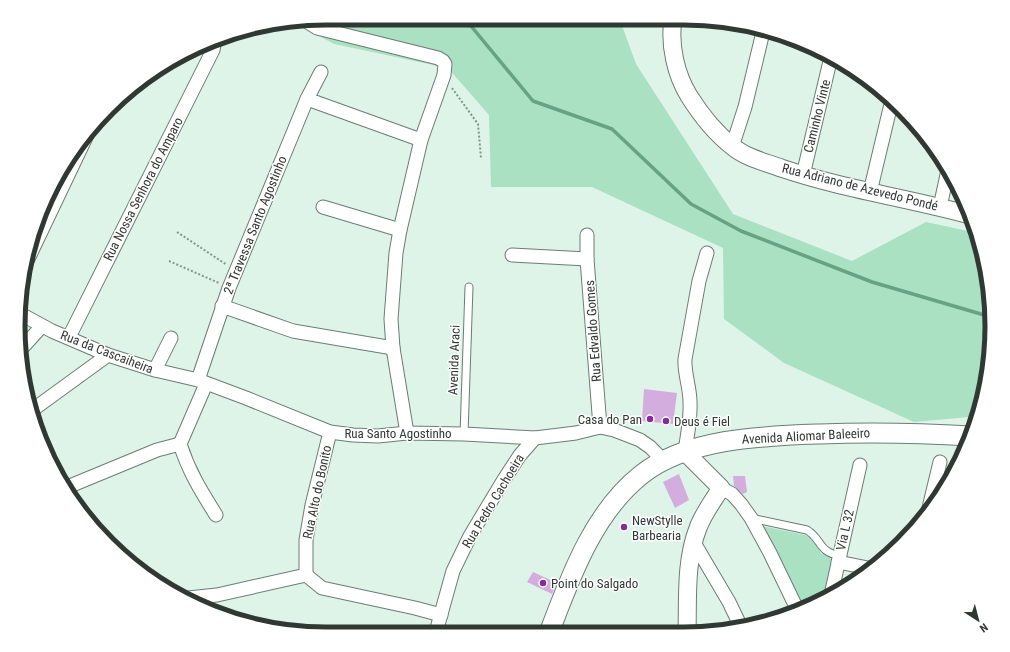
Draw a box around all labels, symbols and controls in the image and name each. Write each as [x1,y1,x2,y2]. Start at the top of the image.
street label: Caminho Vinte [801,78,833,154]
street label: Rua Nossa Senhora do Amparo [100,115,186,263]
street label: 2ª Travessa Santo Agostinho [220,154,290,296]
street label: Rua Adriano de Azevedo Pondé [781,160,939,214]
street label: Rua Edvaldo Gomes [582,280,604,382]
street label: Avenida Araci [445,325,463,395]
street label: Rua da Cascaiheira [59,327,155,377]
place label: Casa do Pan [578,412,642,427]
marker: Casa do Pan [645,414,655,424]
place label: Deus é Fiel [674,414,730,429]
marker: Deus é Fiel [661,416,671,426]
street label: Avenida Aliomar Baleeiro [741,425,871,447]
street label: Rua Santo Agostinho [344,426,452,441]
street label: Rua Alto do Bonito [300,444,334,540]
street label: Rua Pedro Cachoeira [459,451,527,551]
street label: Via L 32 [833,508,857,552]
place label: NewStylle Barbearia [632,513,683,543]
marker: NewStylle Barbearia [619,522,629,532]
place label: Point do Salgado [551,576,638,591]
marker: Point do Salgado [538,578,548,588]
north arrow [958,600,998,640]
text: N [977,620,990,635]

